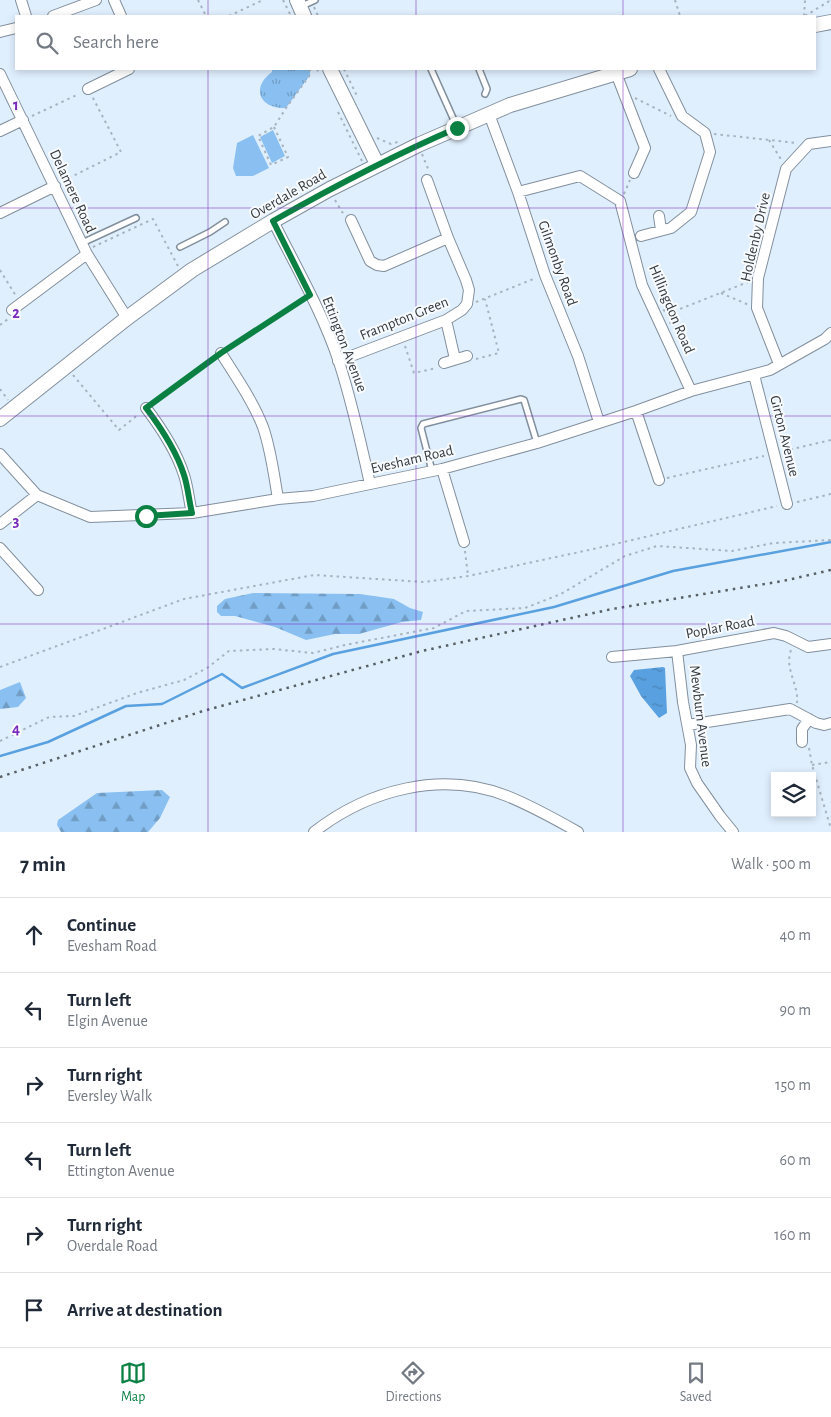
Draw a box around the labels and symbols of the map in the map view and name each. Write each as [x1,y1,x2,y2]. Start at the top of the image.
text: 1 [13,97,19,113]
route end [446,117,469,140]
street label: Delamere Road [47,147,98,235]
street label: Overdale Road [248,167,329,222]
street label: Holdenby Drive [738,191,773,283]
street label: Gilmonby Road [535,219,580,308]
street label: Hillingdon Road [646,263,697,356]
street label: Ettington Avenue [319,294,370,394]
street label: Frampton Green [358,294,451,343]
text: 2 [12,305,20,321]
street label: Girton Avenue [767,394,802,478]
street label: Evesham Road [369,443,455,476]
route start [135,505,158,528]
text: 3 [13,513,20,529]
street label: Poplar Road [684,613,756,642]
street label: Mewburn Avenue [687,664,714,768]
text: 4 [12,721,20,737]

